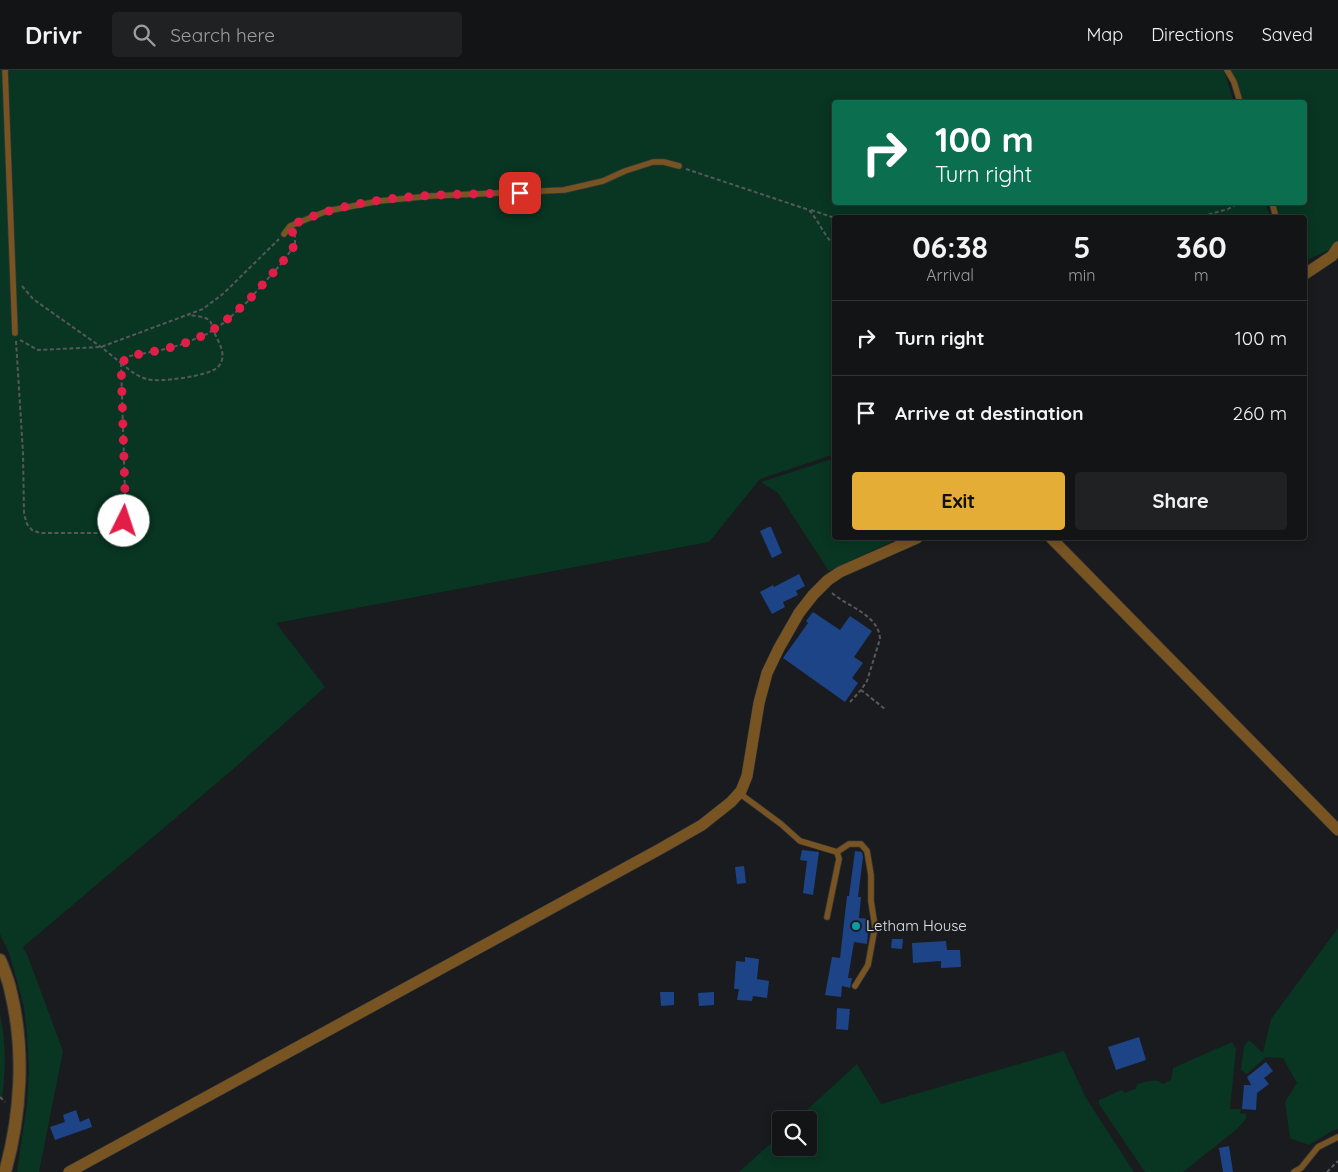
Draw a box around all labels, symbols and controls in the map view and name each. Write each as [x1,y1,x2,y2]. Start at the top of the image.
search box [112,12,462,57]
text: Drivr [25,20,82,50]
icon: search [130,21,158,49]
text: Search here [170,23,275,47]
text: Map [1086,23,1123,46]
text: Directions [1151,23,1234,46]
text: Saved [1262,23,1313,46]
text: 100 m [935,117,1034,161]
icon: right [852,120,917,185]
text: Turn right [935,160,1032,188]
pin [499,172,541,214]
icon: arrive [506,179,534,207]
text: 06:38 [912,228,988,266]
text: 5 [1073,228,1090,266]
text: 360 [1176,228,1227,266]
text: Arrival [926,265,974,285]
text: min [1068,265,1095,285]
text: m [1194,265,1208,285]
icon: right [852,324,880,352]
text: Turn right [895,326,984,350]
text: 100 m [1235,326,1287,350]
icon: arrive [852,399,880,427]
text: Arrive at destination [895,401,1084,425]
text: 260 m [1232,401,1287,425]
button: Exit [852,472,1065,530]
button: Share [1075,472,1287,530]
position arrow [97,494,149,546]
place label: Letham House [866,916,967,935]
marker: Letham House [850,920,862,932]
map controls [772,1111,817,1156]
button: search [772,1111,817,1156]

